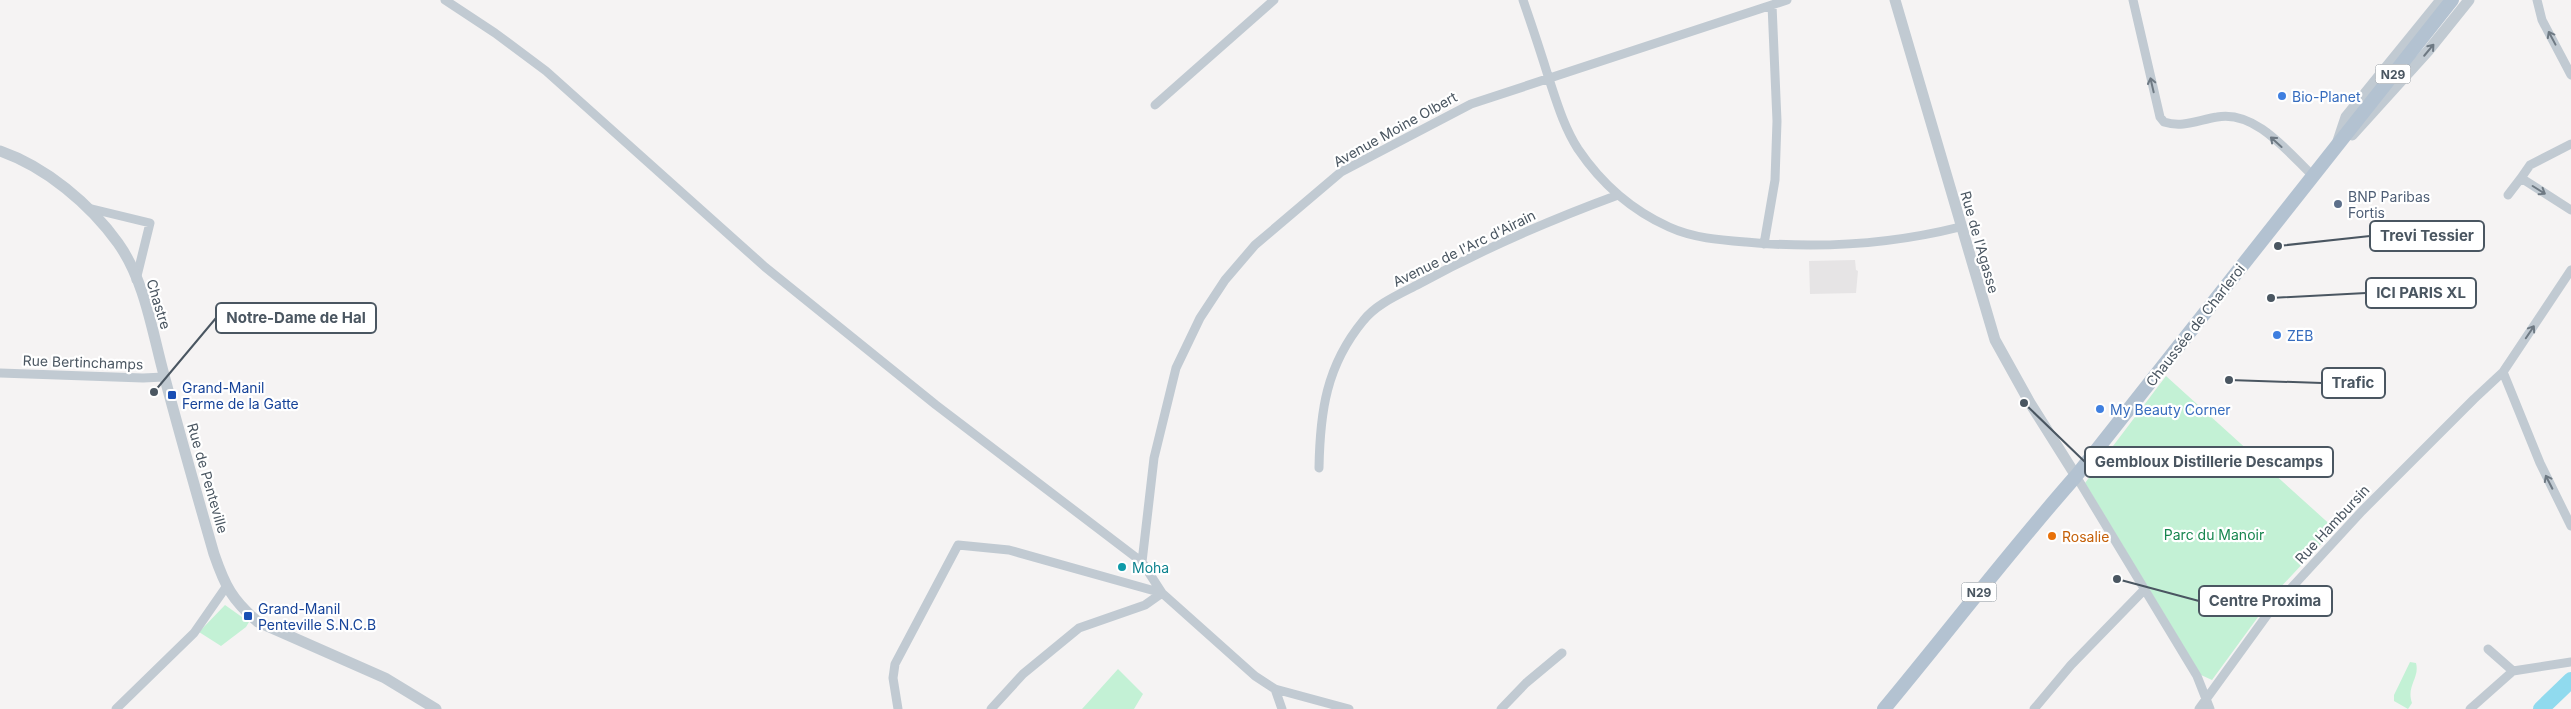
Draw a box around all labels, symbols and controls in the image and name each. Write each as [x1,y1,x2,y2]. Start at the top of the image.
one-way arrow [2547,31,2556,46]
one-way arrow [2423,44,2434,57]
road number: N29 [2376,64,2410,84]
one-way arrow [2147,77,2156,93]
street label: Avenue Moine Olbert [1330,88,1460,170]
place label: Bio-Planet [2292,88,2361,105]
marker: Bio-Planet [2276,90,2288,102]
one-way arrow [2270,136,2283,148]
one-way arrow [2532,185,2546,195]
place label: BNP Paribas Fortis [2348,188,2430,221]
street label: Rue de l'Agasse [1957,189,2003,295]
marker: BNP Paribas Fortis [2332,198,2344,210]
street label: Avenue de l'Arc d'Airain [1390,206,1538,290]
callout: Trevi Tessier [2370,221,2484,251]
text: Trevi Tessier [2380,226,2474,245]
street label: Chaussée de Charleroi [2142,260,2248,390]
street label: Chastre [143,277,175,331]
callout: ICI PARIS XL [2366,278,2476,308]
text: ICI PARIS XL [2376,283,2466,302]
callout: Notre-Dame de Hal [216,303,376,333]
text: Notre-Dame de Hal [226,308,366,327]
one-way arrow [2525,325,2535,339]
place label: ZEB [2287,327,2313,344]
marker: ZEB [2271,329,2283,341]
street label: Rue Bertinchamps [22,351,144,373]
callout: Trafic [2322,368,2385,398]
text: Trafic [2332,373,2375,392]
place label: Grand-Manil Ferme de la Gatte [182,379,299,412]
marker: Grand-Manil Ferme de la Gatte [166,389,178,401]
place label: My Beauty Corner [2110,401,2231,418]
marker: My Beauty Corner [2094,403,2106,415]
street label: Rue de Penteville [184,421,232,535]
callout: Gembloux Distillerie Descamps [2085,447,2333,477]
text: Gembloux Distillerie Descamps [2095,452,2323,471]
one-way arrow [2544,475,2553,490]
street label: Rue Hambursin [2291,481,2373,567]
park label: Parc du Manoir [2164,526,2264,543]
place label: Rosalie [2062,528,2109,545]
marker: Rosalie [2046,530,2058,542]
place label: Moha [1132,559,1169,576]
marker: Moha [1116,561,1128,573]
road number: N29 [1962,582,1996,602]
callout: Centre Proxima [2199,586,2332,616]
text: Centre Proxima [2209,591,2321,610]
place label: Grand-Manil Penteville S.N.C.B [258,600,376,633]
marker: Grand-Manil Penteville S.N.C.B [242,610,254,622]

